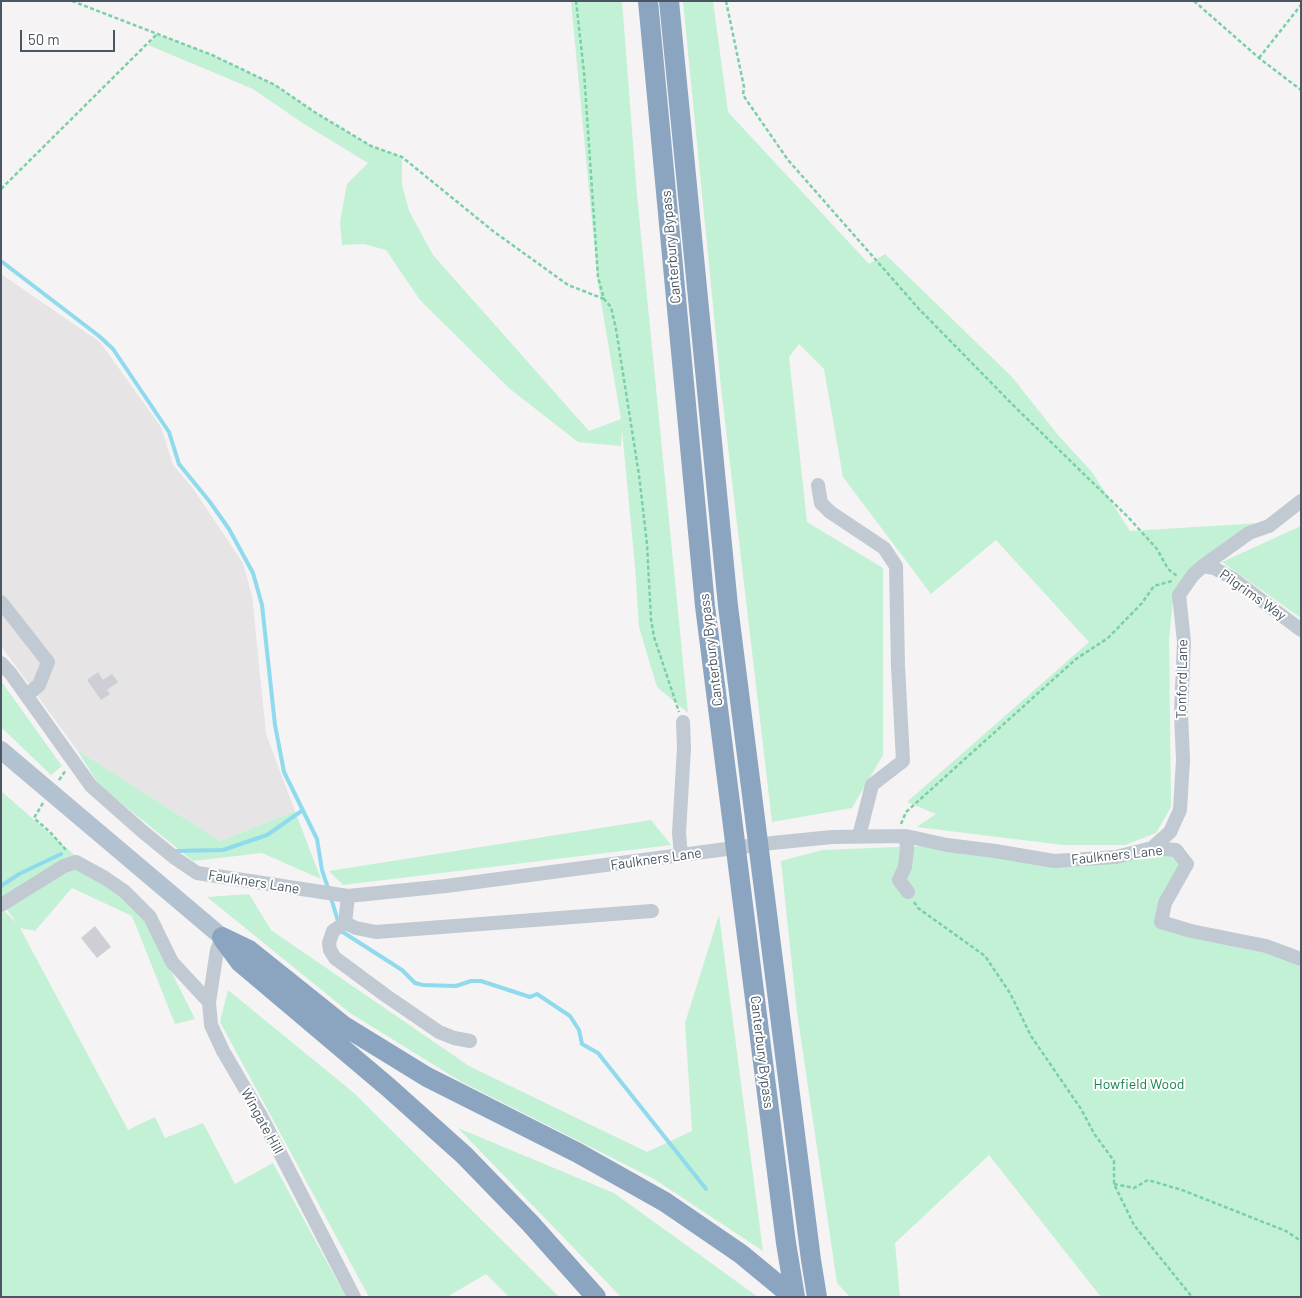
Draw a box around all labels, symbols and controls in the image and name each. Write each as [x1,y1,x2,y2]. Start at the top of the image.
scale bar [22,20,118,52]
text: 50 m [28,30,60,48]
street label: Canterbury Bypass [658,190,684,304]
street label: Pilgrims Way [1216,566,1290,624]
street label: Canterbury Bypass [696,593,726,707]
street label: Tonford Lane [1173,639,1191,719]
street label: Faulkners Lane [1070,842,1164,868]
street label: Faulkners Lane [609,844,703,874]
street label: Faulkners Lane [207,867,301,897]
street label: Canterbury Bypass [747,995,777,1109]
park label: Howfield Wood [1094,1076,1184,1092]
street label: Wingate Hill [237,1085,287,1157]

